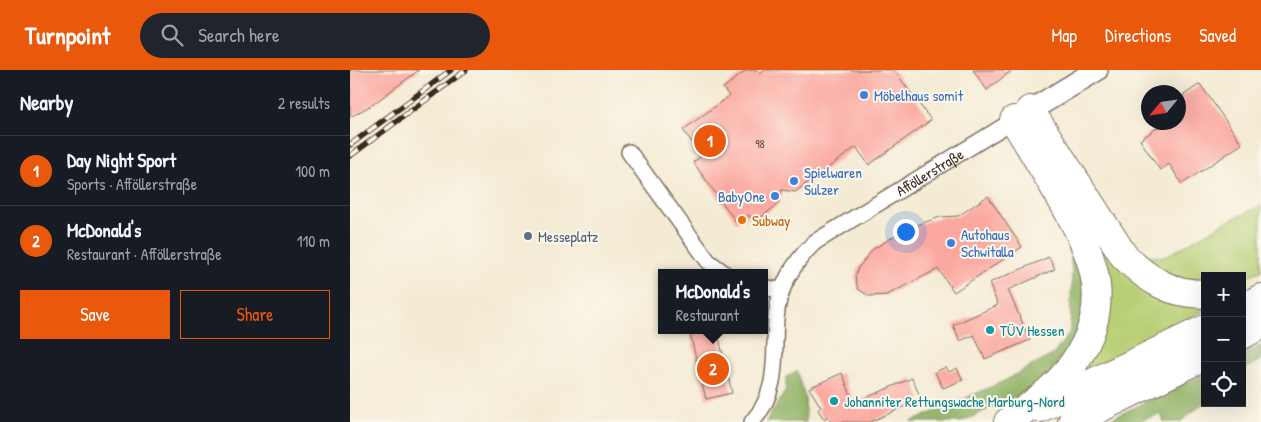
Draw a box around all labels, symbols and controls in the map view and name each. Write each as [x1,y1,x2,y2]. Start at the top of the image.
search box [140,13,490,58]
text: Turnpoint [25,19,110,51]
icon: search [158,21,186,49]
text: Search here [198,22,280,48]
text: Map [1052,23,1077,48]
text: Directions [1105,23,1171,48]
text: Saved [1199,23,1236,48]
place label: Möbelhaus somit [874,85,964,106]
north arrow [1141,85,1186,130]
text: Nearby [20,88,73,117]
marker: Möbelhaus somit [858,89,870,101]
text: 2 results [278,92,330,114]
pin: 1 [694,122,726,160]
house number: 98 [755,135,765,152]
street label: Afföllerstraße [892,143,967,201]
text: Day Night Sport [67,147,176,173]
text: 1 [33,160,39,182]
text: 100 m [295,160,330,182]
place label: Spielwaren Sulzer [804,162,862,200]
text: Sports · Afföllerstraße [67,173,197,195]
marker: Spielwaren Sulzer [788,175,800,187]
place label: BabyOne [718,186,765,207]
marker: BabyOne [769,190,781,202]
place label: Subway [752,210,790,231]
marker: Subway [736,214,748,226]
text: McDonald's [67,217,141,243]
your location [893,219,919,245]
place label: Autohaus Schwitalla [961,224,1014,262]
place label: Messeplatz [538,226,599,247]
text: 2 [32,230,40,252]
text: 110 m [297,230,330,252]
marker: Messeplatz [522,230,534,242]
marker: Autohaus Schwitalla [945,237,957,249]
text: Restaurant · Afföllerstraße [67,243,222,265]
popup [658,269,768,334]
map controls [1201,272,1246,407]
button: + [1201,272,1246,317]
text: McDonald's [676,278,750,304]
button: Save [20,290,170,339]
button: Share [180,290,330,339]
text: Restaurant [676,304,739,326]
button: − [1201,317,1246,362]
place label: TÜV Hessen [1000,320,1065,341]
marker: TÜV Hessen [984,324,996,336]
pin: 2 [697,350,729,388]
button: locate [1201,362,1246,407]
place label: Johanniter Rettungswache Marburg-Nord [844,391,1065,412]
marker: Johanniter Rettungswache Marburg-Nord [828,395,840,407]

